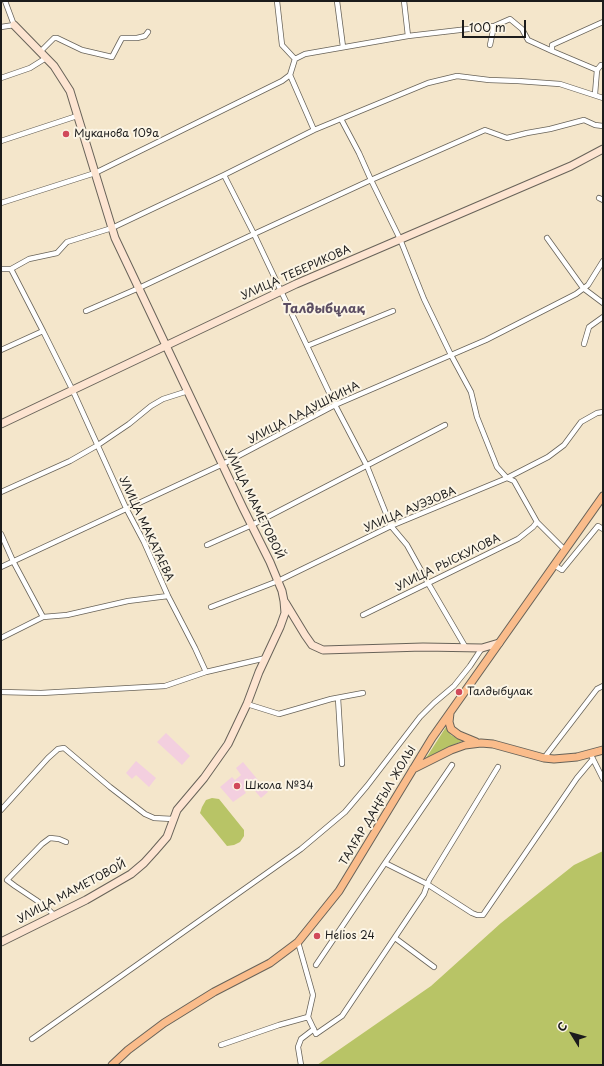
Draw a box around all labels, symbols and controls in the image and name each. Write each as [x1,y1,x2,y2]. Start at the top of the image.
scale bar [464,12,528,38]
text: 100 m [469,18,506,36]
place label: Муканова 109а [74,127,159,141]
marker: Муканова 109а [61,129,71,139]
street label: УЛИЦА ТЕБЕРИКОВА [239,243,353,303]
district label: Талдыбұлақ [283,301,365,317]
street label: УЛИЦА ЛАДУШКИНА [246,379,362,447]
street label: УЛИЦА МАМЕТОВОЙ [221,447,287,561]
street label: УЛИЦА МАКАТАЕВА [116,474,176,584]
street label: УЛИЦА АУЭЗОВА [362,485,458,535]
street label: УЛИЦА РЫСКУЛОВА [394,532,502,594]
place label: Талдыбулак [467,685,533,699]
marker: Талдыбулак [454,687,464,697]
street label: ТАЛҒАР ДАҢҒЫЛ ЖОЛЫ [337,744,419,868]
place label: Школа №34 [245,779,314,793]
marker: Школа №34 [232,781,242,791]
street label: УЛИЦА МАМЕТОВОЙ [15,858,129,926]
place label: Helios 24 [325,929,375,943]
marker: Helios 24 [312,931,322,941]
north arrow [552,1014,592,1054]
text: С [553,1018,571,1035]

